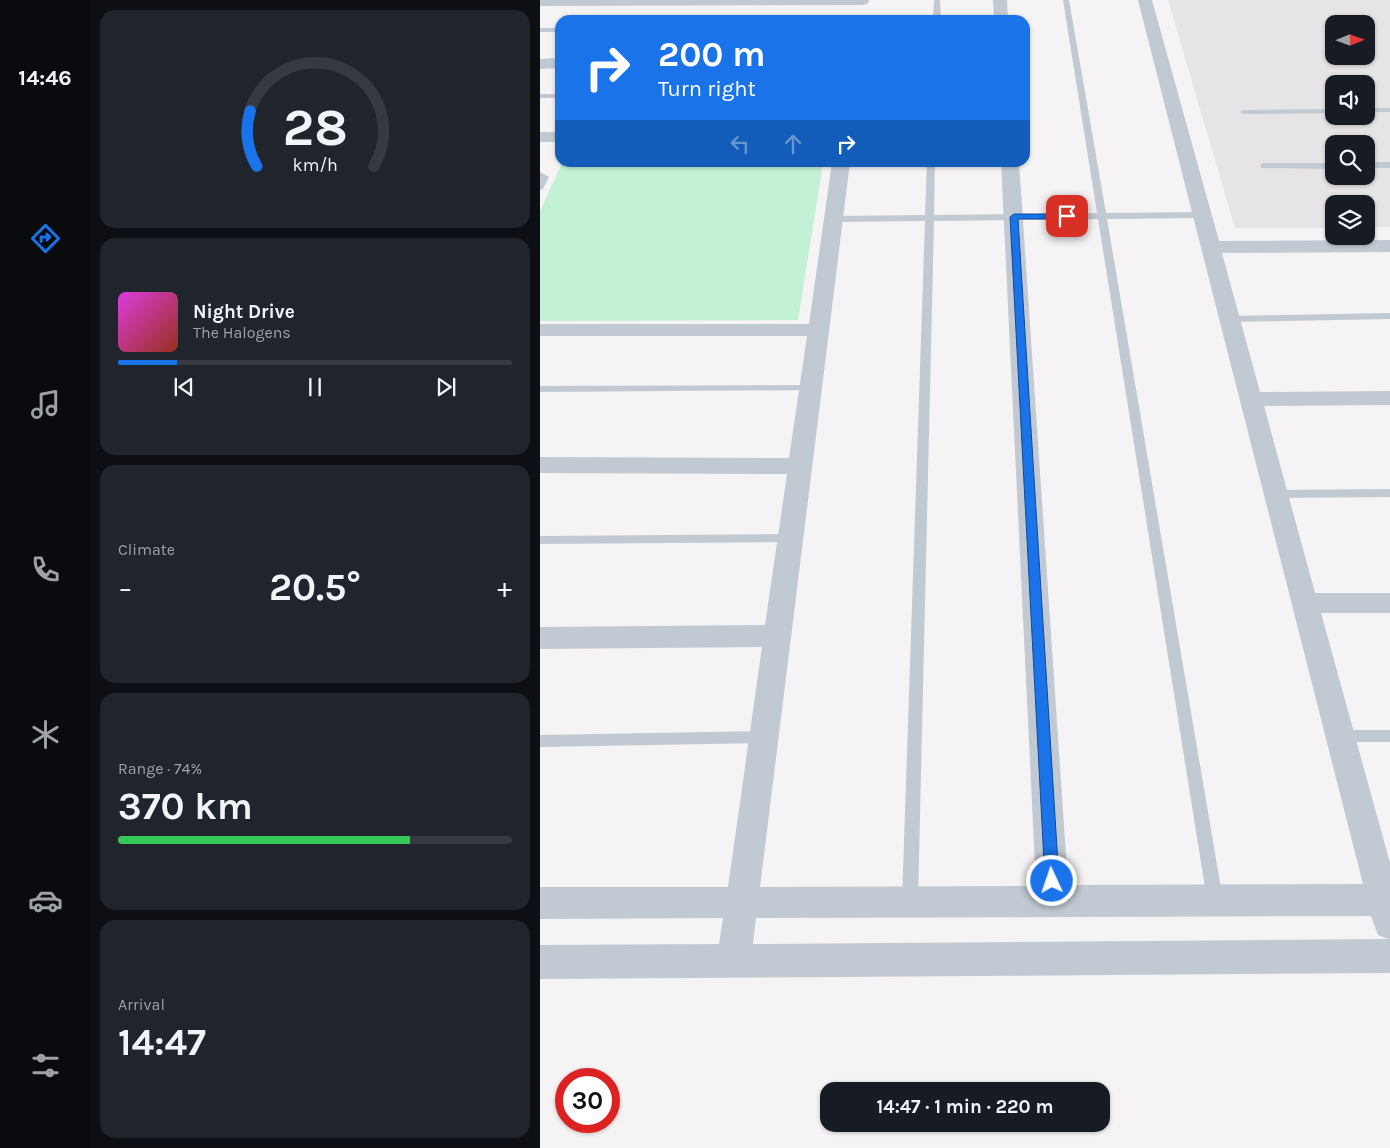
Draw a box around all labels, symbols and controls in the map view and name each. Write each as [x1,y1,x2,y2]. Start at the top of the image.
north arrow [1325,15,1375,65]
map controls [1325,15,1375,245]
text: 200 m [658,34,766,75]
icon: right [575,35,640,100]
text: 14:46 [18,65,72,91]
button: sound [1325,75,1375,125]
text: Turn right [658,76,756,102]
text: 28 [282,97,348,158]
icon: left [726,130,754,158]
icon: ahead [779,130,807,158]
icon: right [832,130,860,158]
button: search [1325,135,1375,185]
text: km/h [292,155,338,176]
pin [1046,195,1088,237]
button: layers [1325,195,1375,245]
icon: arrive [1053,202,1081,230]
icon: directions [28,221,63,256]
text: Night Drive [193,301,295,323]
text: The Halogens [193,323,291,342]
icon: previous [170,373,198,401]
icon: pause [301,373,329,401]
icon: next [432,373,460,401]
icon: music [28,387,63,422]
text: Climate [118,540,175,559]
icon: phone [28,552,63,587]
text: 20.5° [269,565,361,610]
text: − [118,571,133,604]
text: + [497,571,512,604]
icon: climate [28,717,63,752]
text: Range · 74% [118,759,202,778]
text: 370 km [118,784,253,829]
position arrow [1025,854,1077,906]
icon: car [28,883,63,918]
text: Arrival [118,995,165,1014]
text: 14:47 [118,1020,206,1065]
icon: filters [28,1048,63,1083]
speed limit sign: 30 [555,1068,620,1133]
text: 14:47 · 1 min · 220 m [877,1096,1053,1118]

